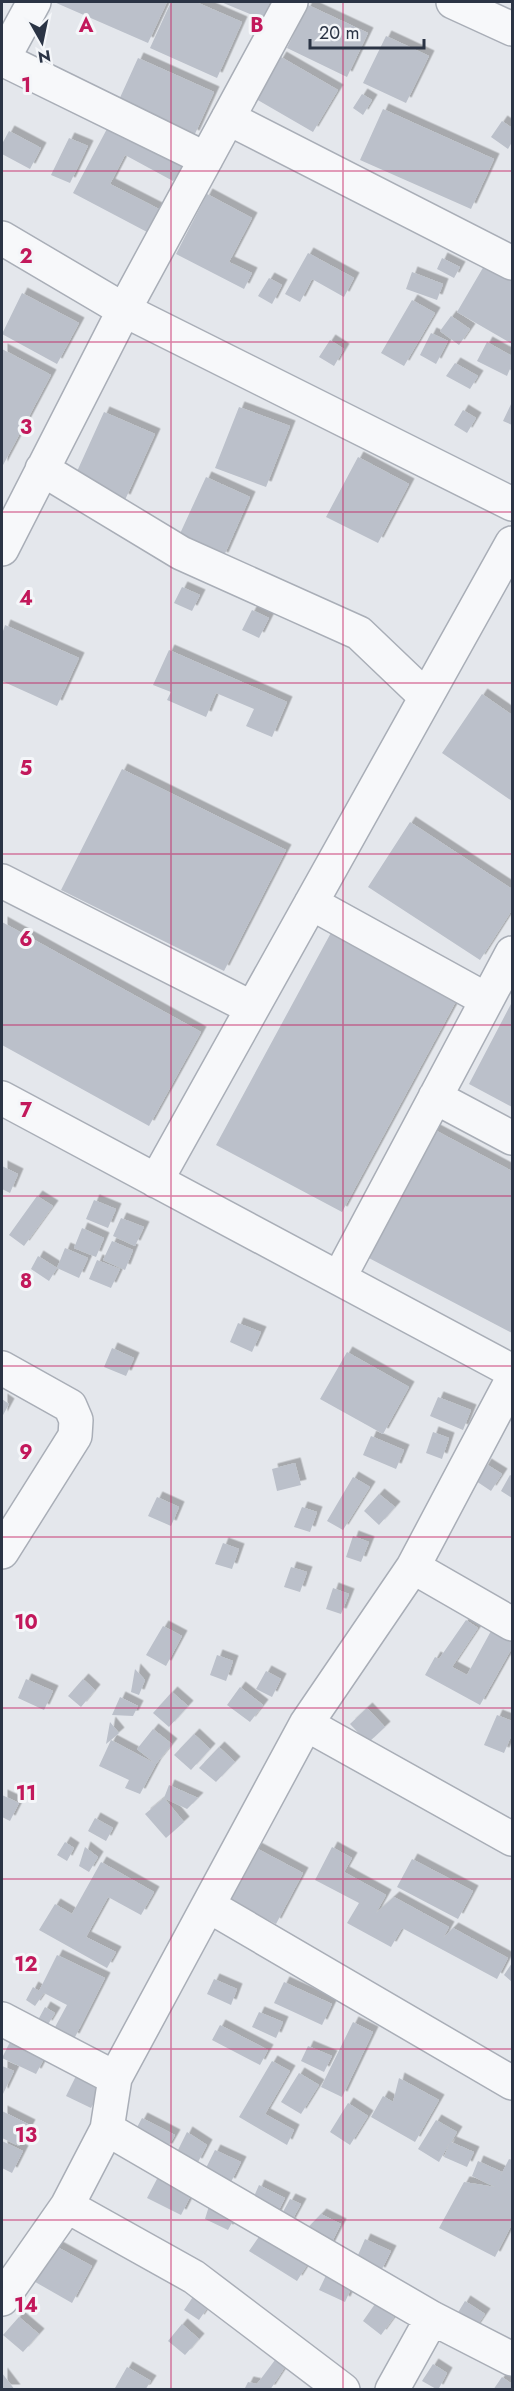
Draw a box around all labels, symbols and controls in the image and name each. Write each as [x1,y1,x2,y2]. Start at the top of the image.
text: A [78,11,94,40]
text: B [250,11,264,40]
north arrow [12,12,72,72]
scale bar [310,12,424,50]
text: 20 m [319,20,359,46]
text: N [36,44,52,69]
text: 1 [21,71,31,100]
text: 2 [19,242,33,271]
text: 3 [20,413,32,442]
text: 4 [19,584,33,613]
text: 5 [20,754,33,783]
text: 6 [19,925,33,954]
text: 7 [20,1096,33,1125]
text: 8 [20,1267,32,1296]
text: 9 [19,1438,33,1467]
text: 10 [14,1608,38,1637]
text: 11 [16,1779,36,1808]
text: 12 [14,1950,38,1979]
text: 13 [15,2121,37,2150]
text: 14 [14,2291,38,2320]

